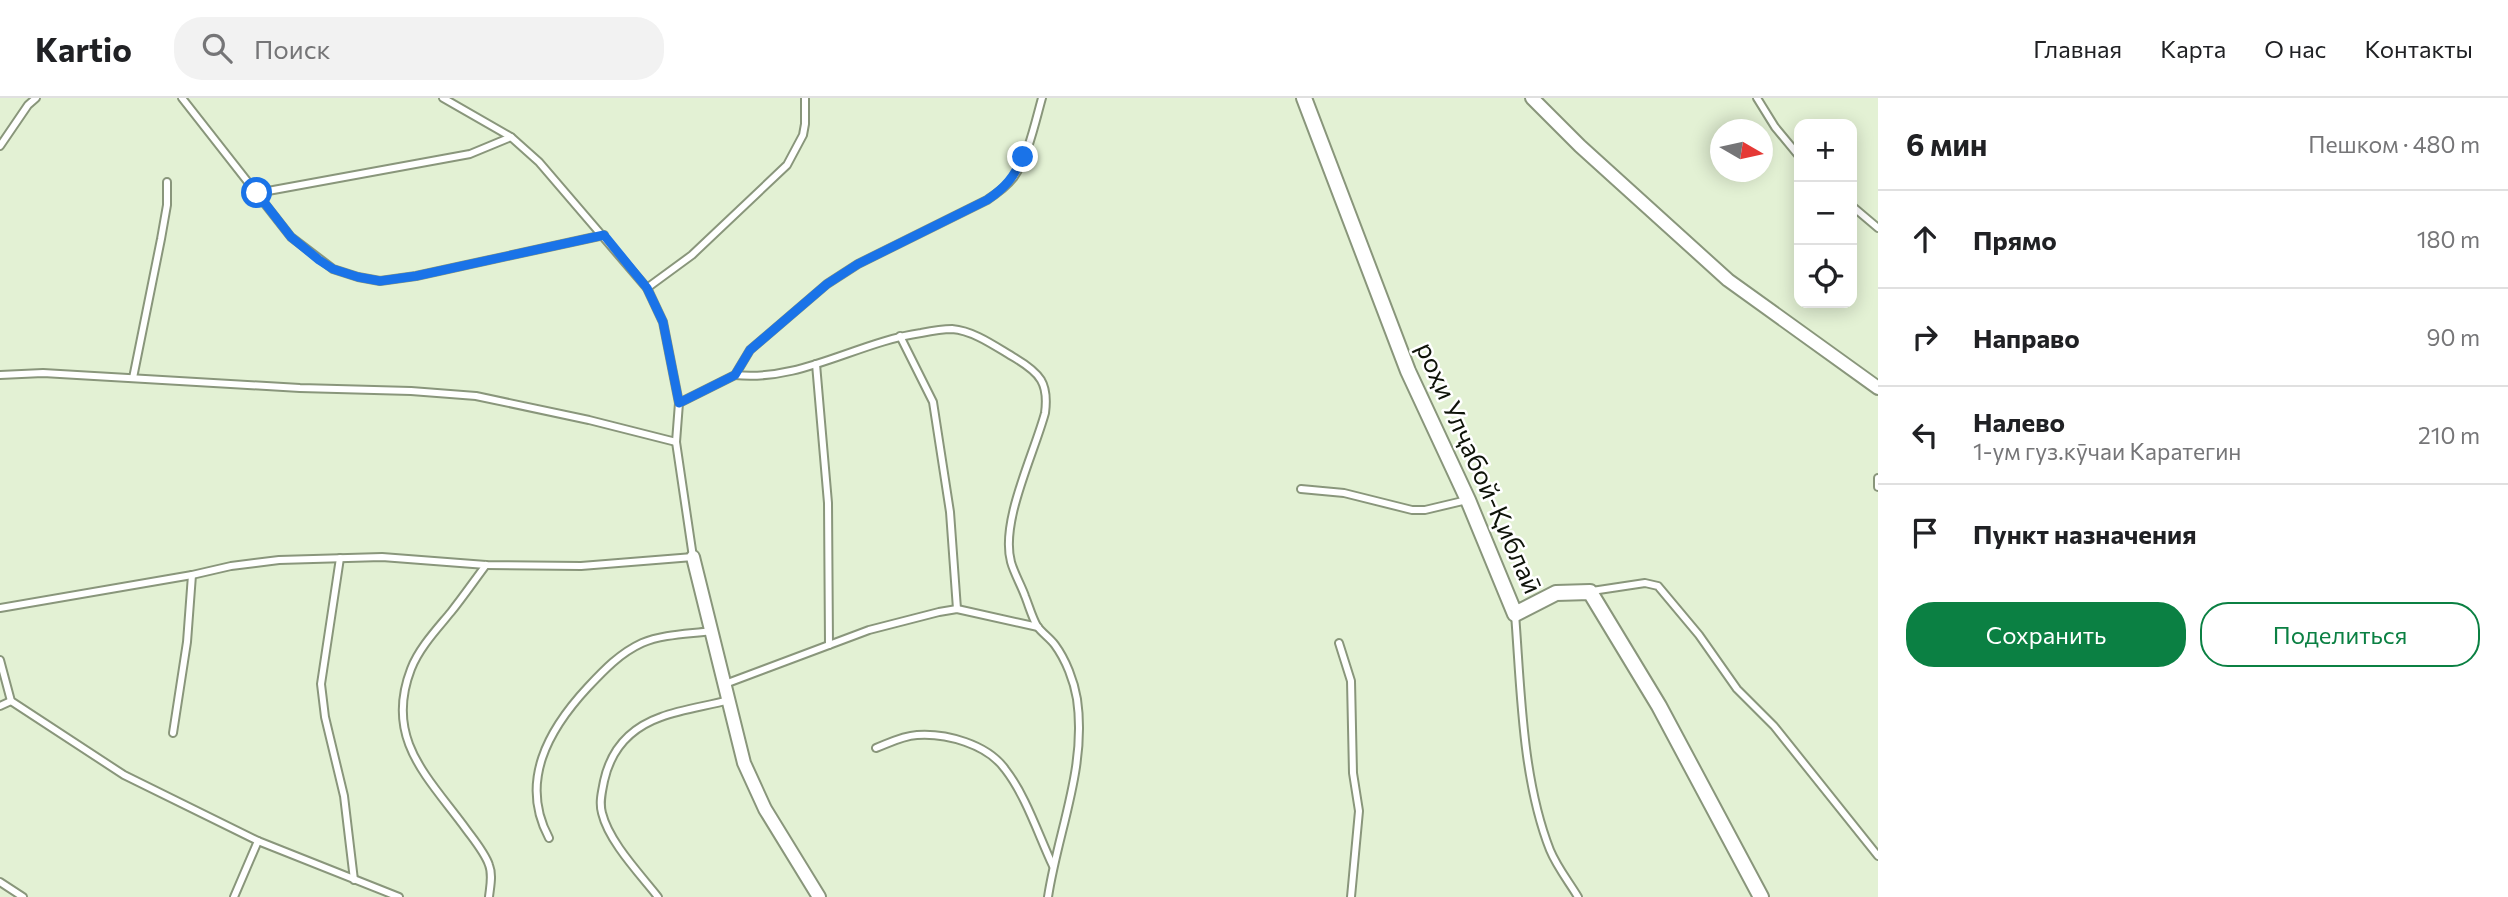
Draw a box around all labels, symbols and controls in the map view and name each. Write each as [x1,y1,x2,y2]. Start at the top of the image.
search box [174,17,664,80]
text: Kartio [35,28,132,69]
icon: search [198,29,236,67]
text: Поиск [254,33,331,64]
text: Главная [2033,34,2122,63]
text: Карта [2160,34,2226,63]
text: О нас [2264,34,2326,63]
text: Контакты [2364,34,2473,63]
north arrow [1710,119,1773,182]
map controls [1794,119,1857,308]
button: + [1794,119,1857,182]
text: 6 мин [1906,125,1987,162]
text: Пешком · 480 m [2308,130,2480,158]
route end [1007,141,1038,172]
route start [241,177,272,208]
button: − [1794,182,1857,245]
icon: ahead [1906,220,1944,258]
text: Прямо [1973,224,2057,255]
text: 180 m [2417,225,2480,253]
button: locate [1794,245,1857,308]
icon: right [1906,318,1944,356]
text: Направо [1973,322,2080,353]
text: 90 m [2427,323,2480,351]
street label: роҳи Улҷабой-Қиблаӣ [1411,337,1550,598]
text: Налево [1973,406,2065,437]
icon: left [1906,416,1944,454]
text: 210 m [2418,421,2480,449]
text: 1-ум гуз.кӯчаи Каратегин [1973,437,2241,465]
icon: arrive [1906,514,1944,552]
text: Пункт назначения [1973,518,2197,549]
button: Сохранить [1906,602,2186,667]
button: Поделиться [2200,602,2480,667]

